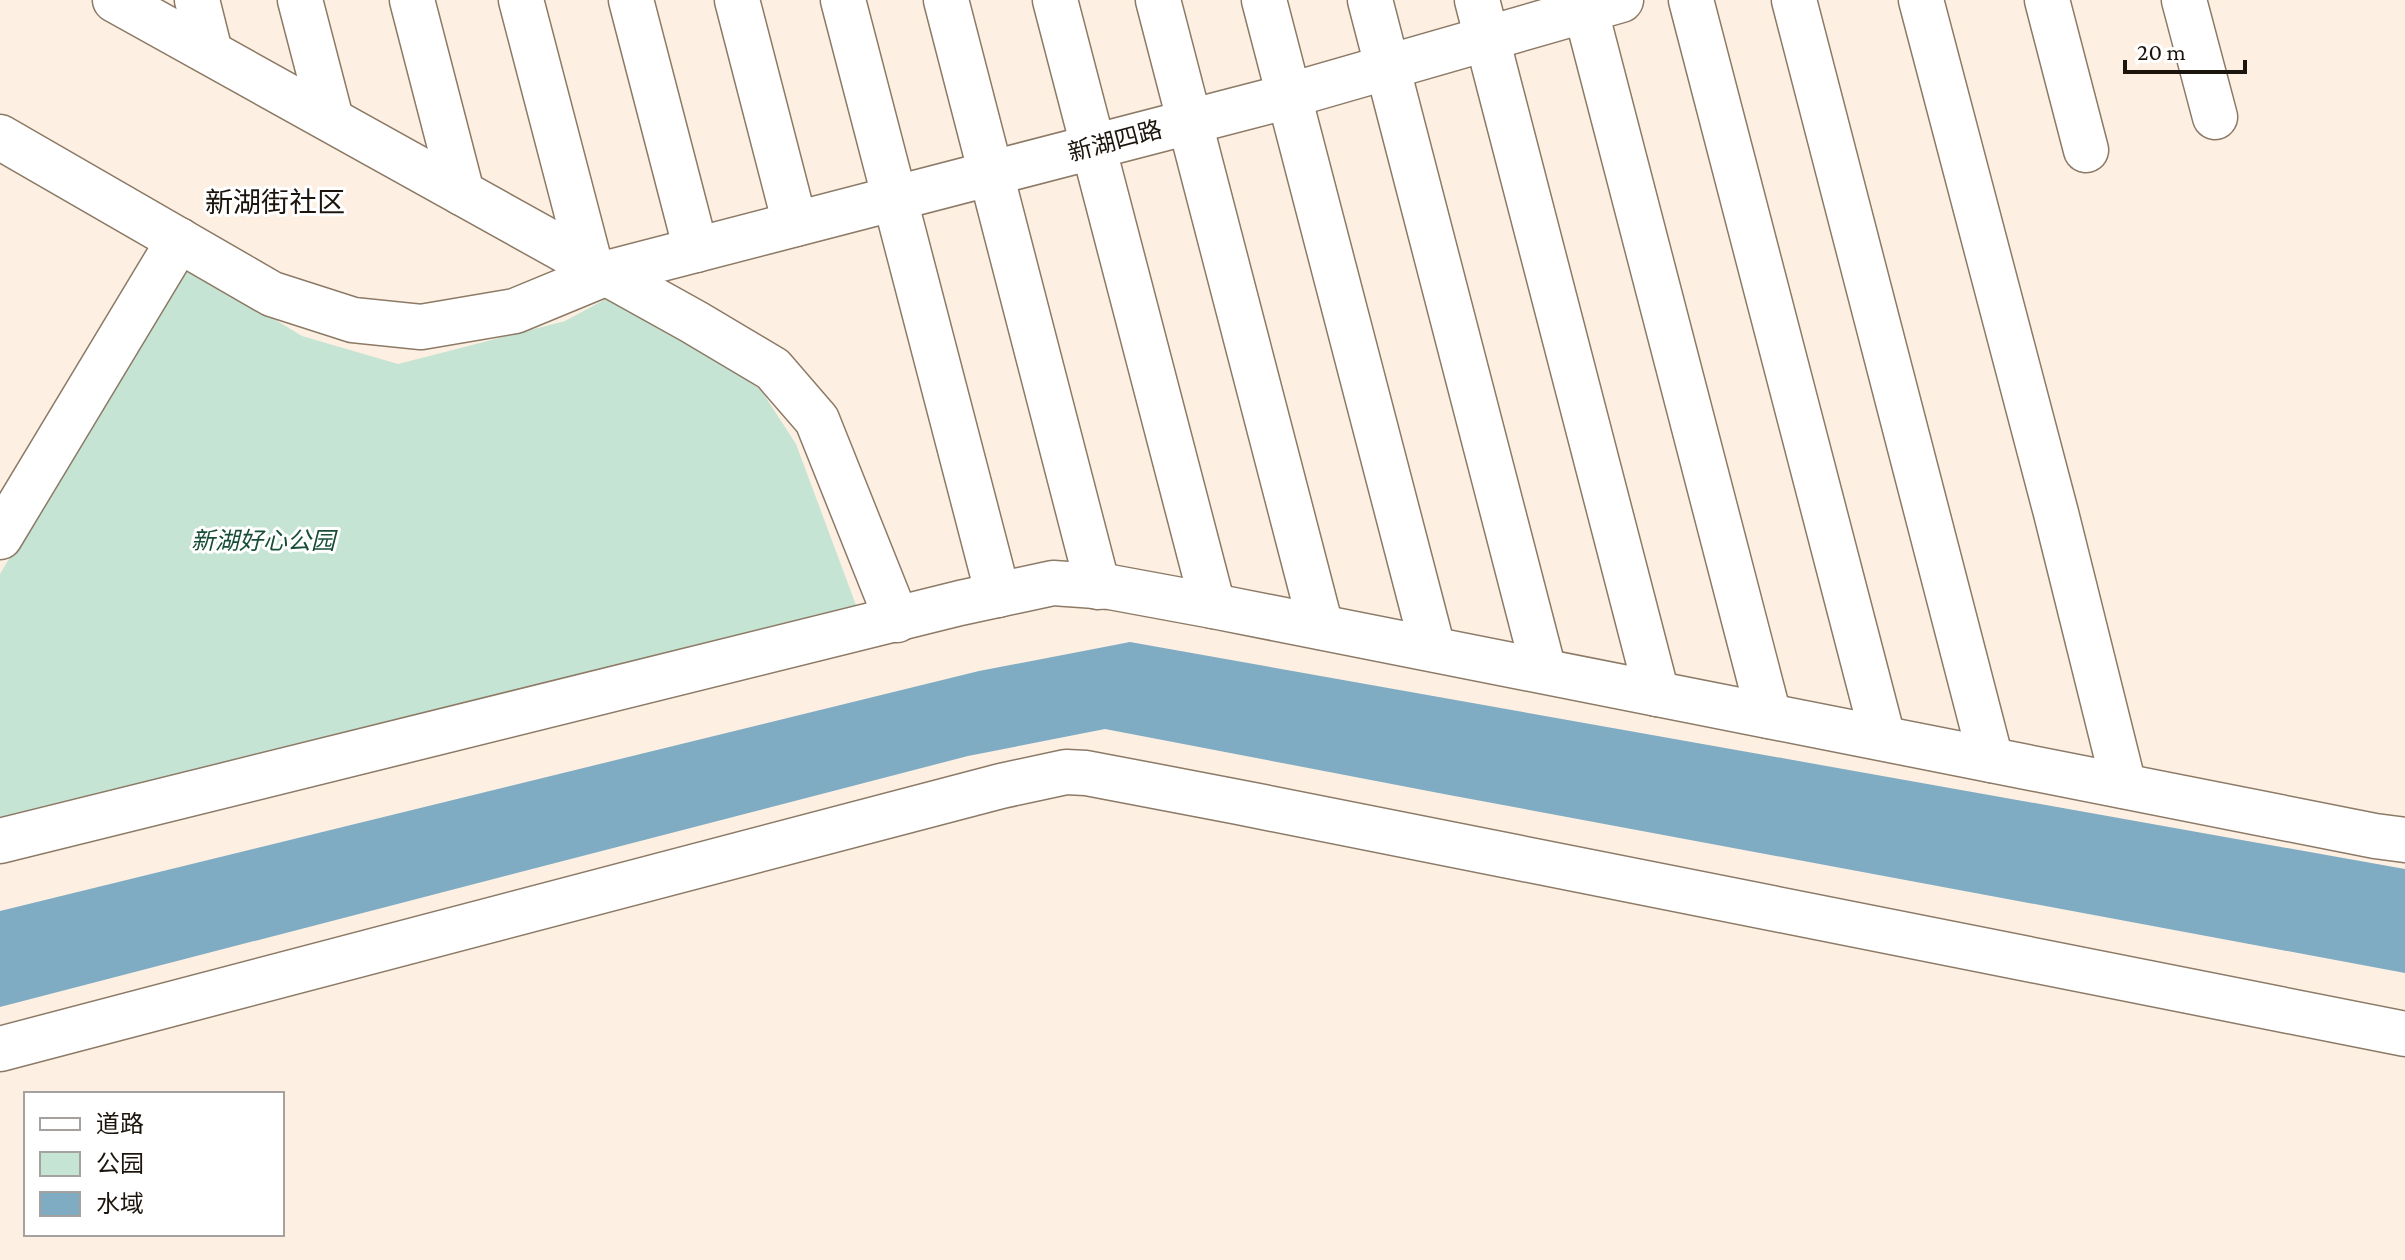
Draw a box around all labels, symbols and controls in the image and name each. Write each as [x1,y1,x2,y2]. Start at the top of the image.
scale bar [2125,24,2245,74]
text: 20 m [2137,38,2186,65]
street label: 新湖四路 [1065,115,1165,166]
district label: 新湖街社区 [205,187,345,218]
park label: 新湖好心公园 [191,527,338,554]
legend [24,1092,284,1236]
text: 道路 [96,1110,144,1137]
text: 公园 [96,1150,144,1177]
text: 水域 [96,1190,144,1217]

